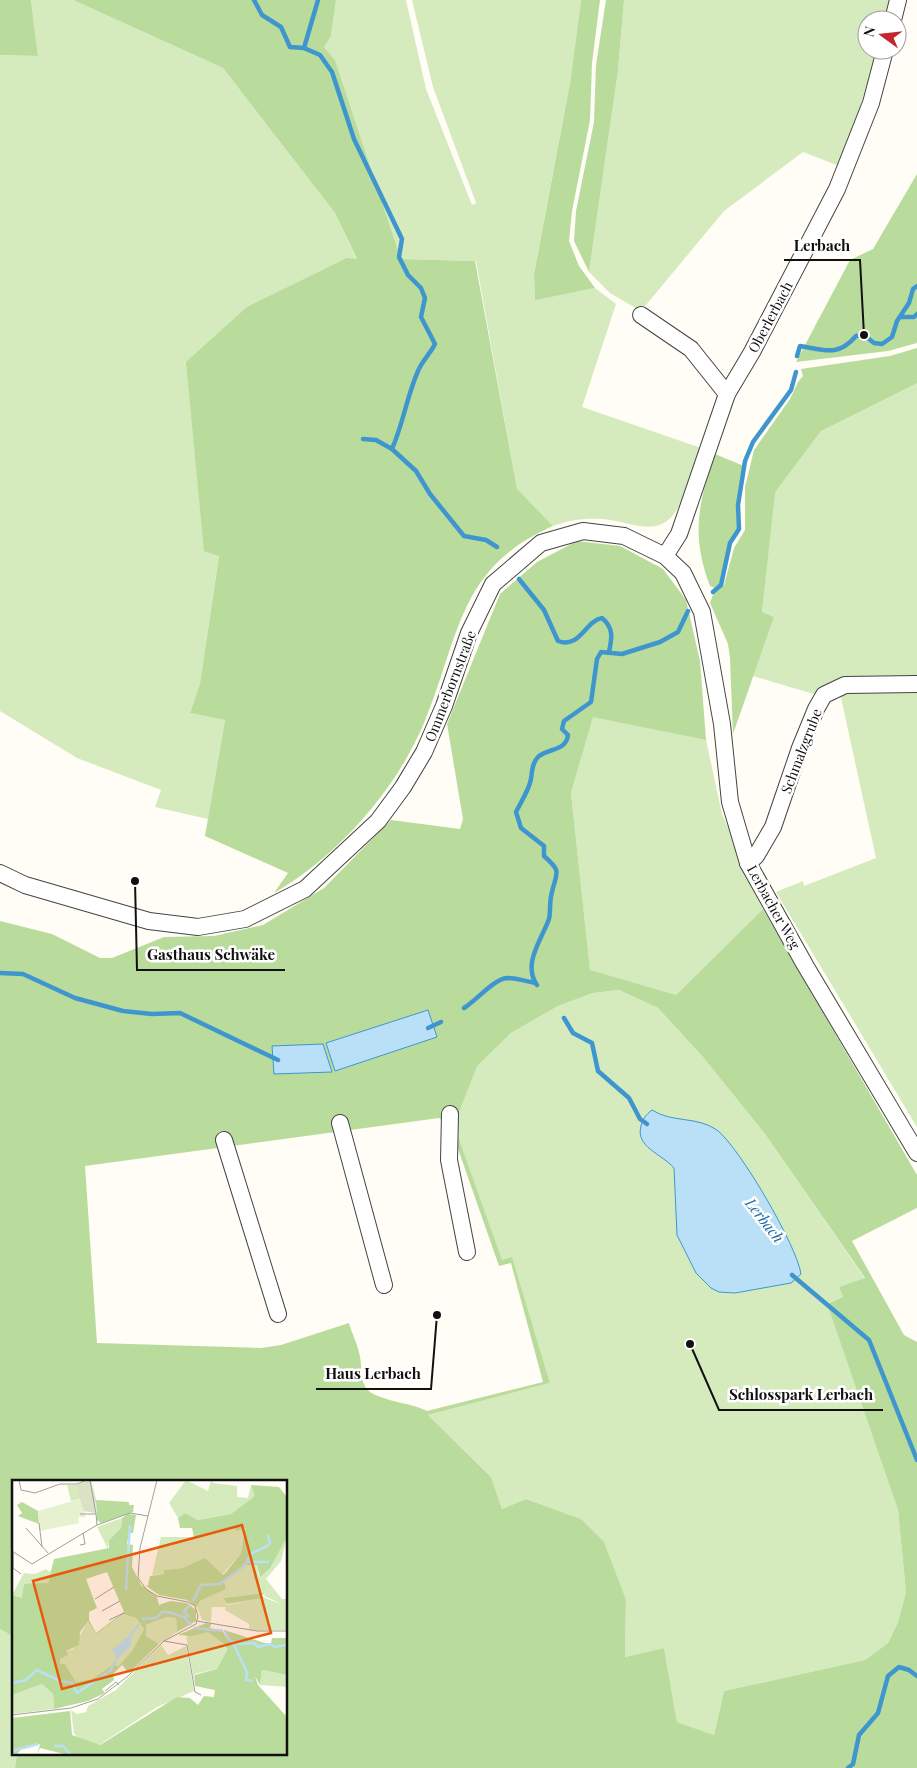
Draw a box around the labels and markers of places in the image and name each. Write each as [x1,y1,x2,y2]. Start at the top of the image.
callout: Lerbach [784,230,860,260]
callout: Gasthaus Schwäke [137,940,285,970]
callout: Haus Lerbach [316,1359,431,1389]
callout: Schlosspark Lerbach [719,1380,883,1410]

